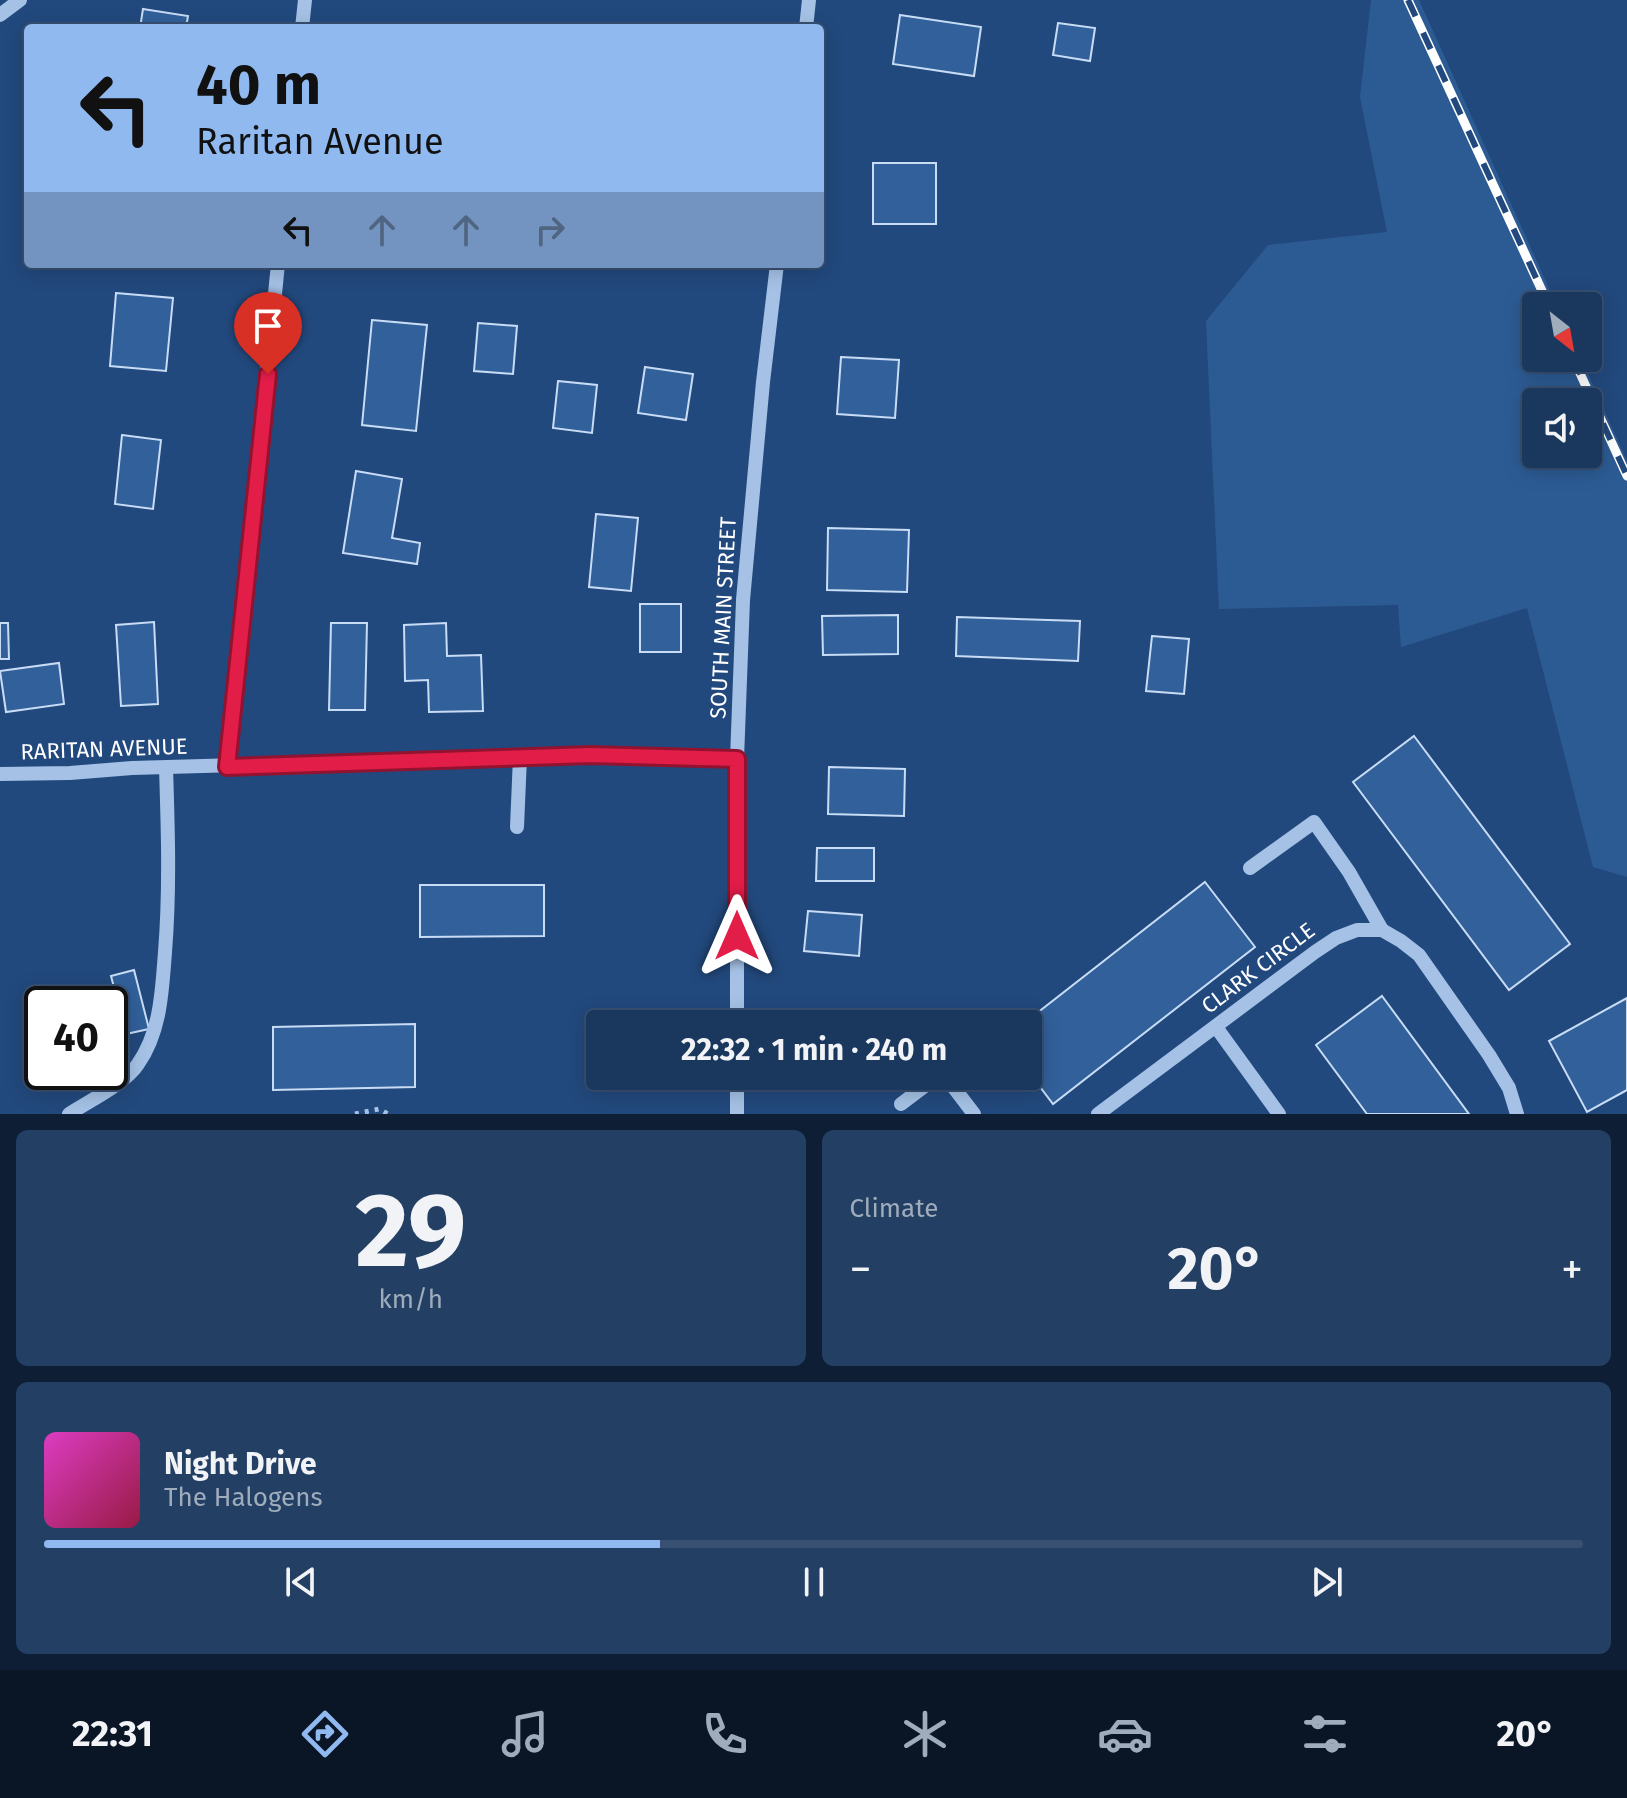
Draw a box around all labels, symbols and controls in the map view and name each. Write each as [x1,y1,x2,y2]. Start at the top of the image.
text: 40 m [196,52,321,119]
icon: left [64,56,168,160]
text: Raritan Avenue [196,120,444,164]
icon: left [276,208,320,252]
icon: ahead [360,208,404,252]
icon: ahead [444,208,488,252]
icon: right [528,208,572,252]
pin [234,292,302,374]
north arrow [1522,292,1602,372]
map controls [1522,292,1602,468]
icon: arrive [246,304,290,348]
button: sound [1522,388,1602,468]
street label: SOUTH MAIN STREET [704,516,742,720]
street label: RARITAN AVENUE [20,733,188,765]
position arrow [695,894,779,978]
street label: CLARK CIRCLE [1196,917,1320,1019]
speed limit sign: 40 [24,986,128,1090]
text: 22:32 · 1 min · 240 m [681,1032,947,1068]
text: 29 [355,1169,466,1294]
text: Climate [850,1193,938,1224]
text: 20° [1168,1233,1265,1305]
text: − [850,1243,872,1296]
text: + [1561,1243,1583,1296]
text: km/h [379,1284,443,1315]
text: Night Drive [164,1446,317,1482]
text: The Halogens [164,1482,323,1513]
icon: previous [279,1560,323,1604]
icon: pause [792,1560,836,1604]
icon: next [1305,1560,1349,1604]
icon: directions [297,1706,353,1762]
icon: music [497,1706,553,1762]
icon: phone [697,1706,753,1762]
icon: climate [897,1706,953,1762]
icon: car [1097,1706,1153,1762]
icon: filters [1297,1706,1353,1762]
text: 22:31 [72,1712,153,1756]
text: 20° [1496,1712,1555,1756]

